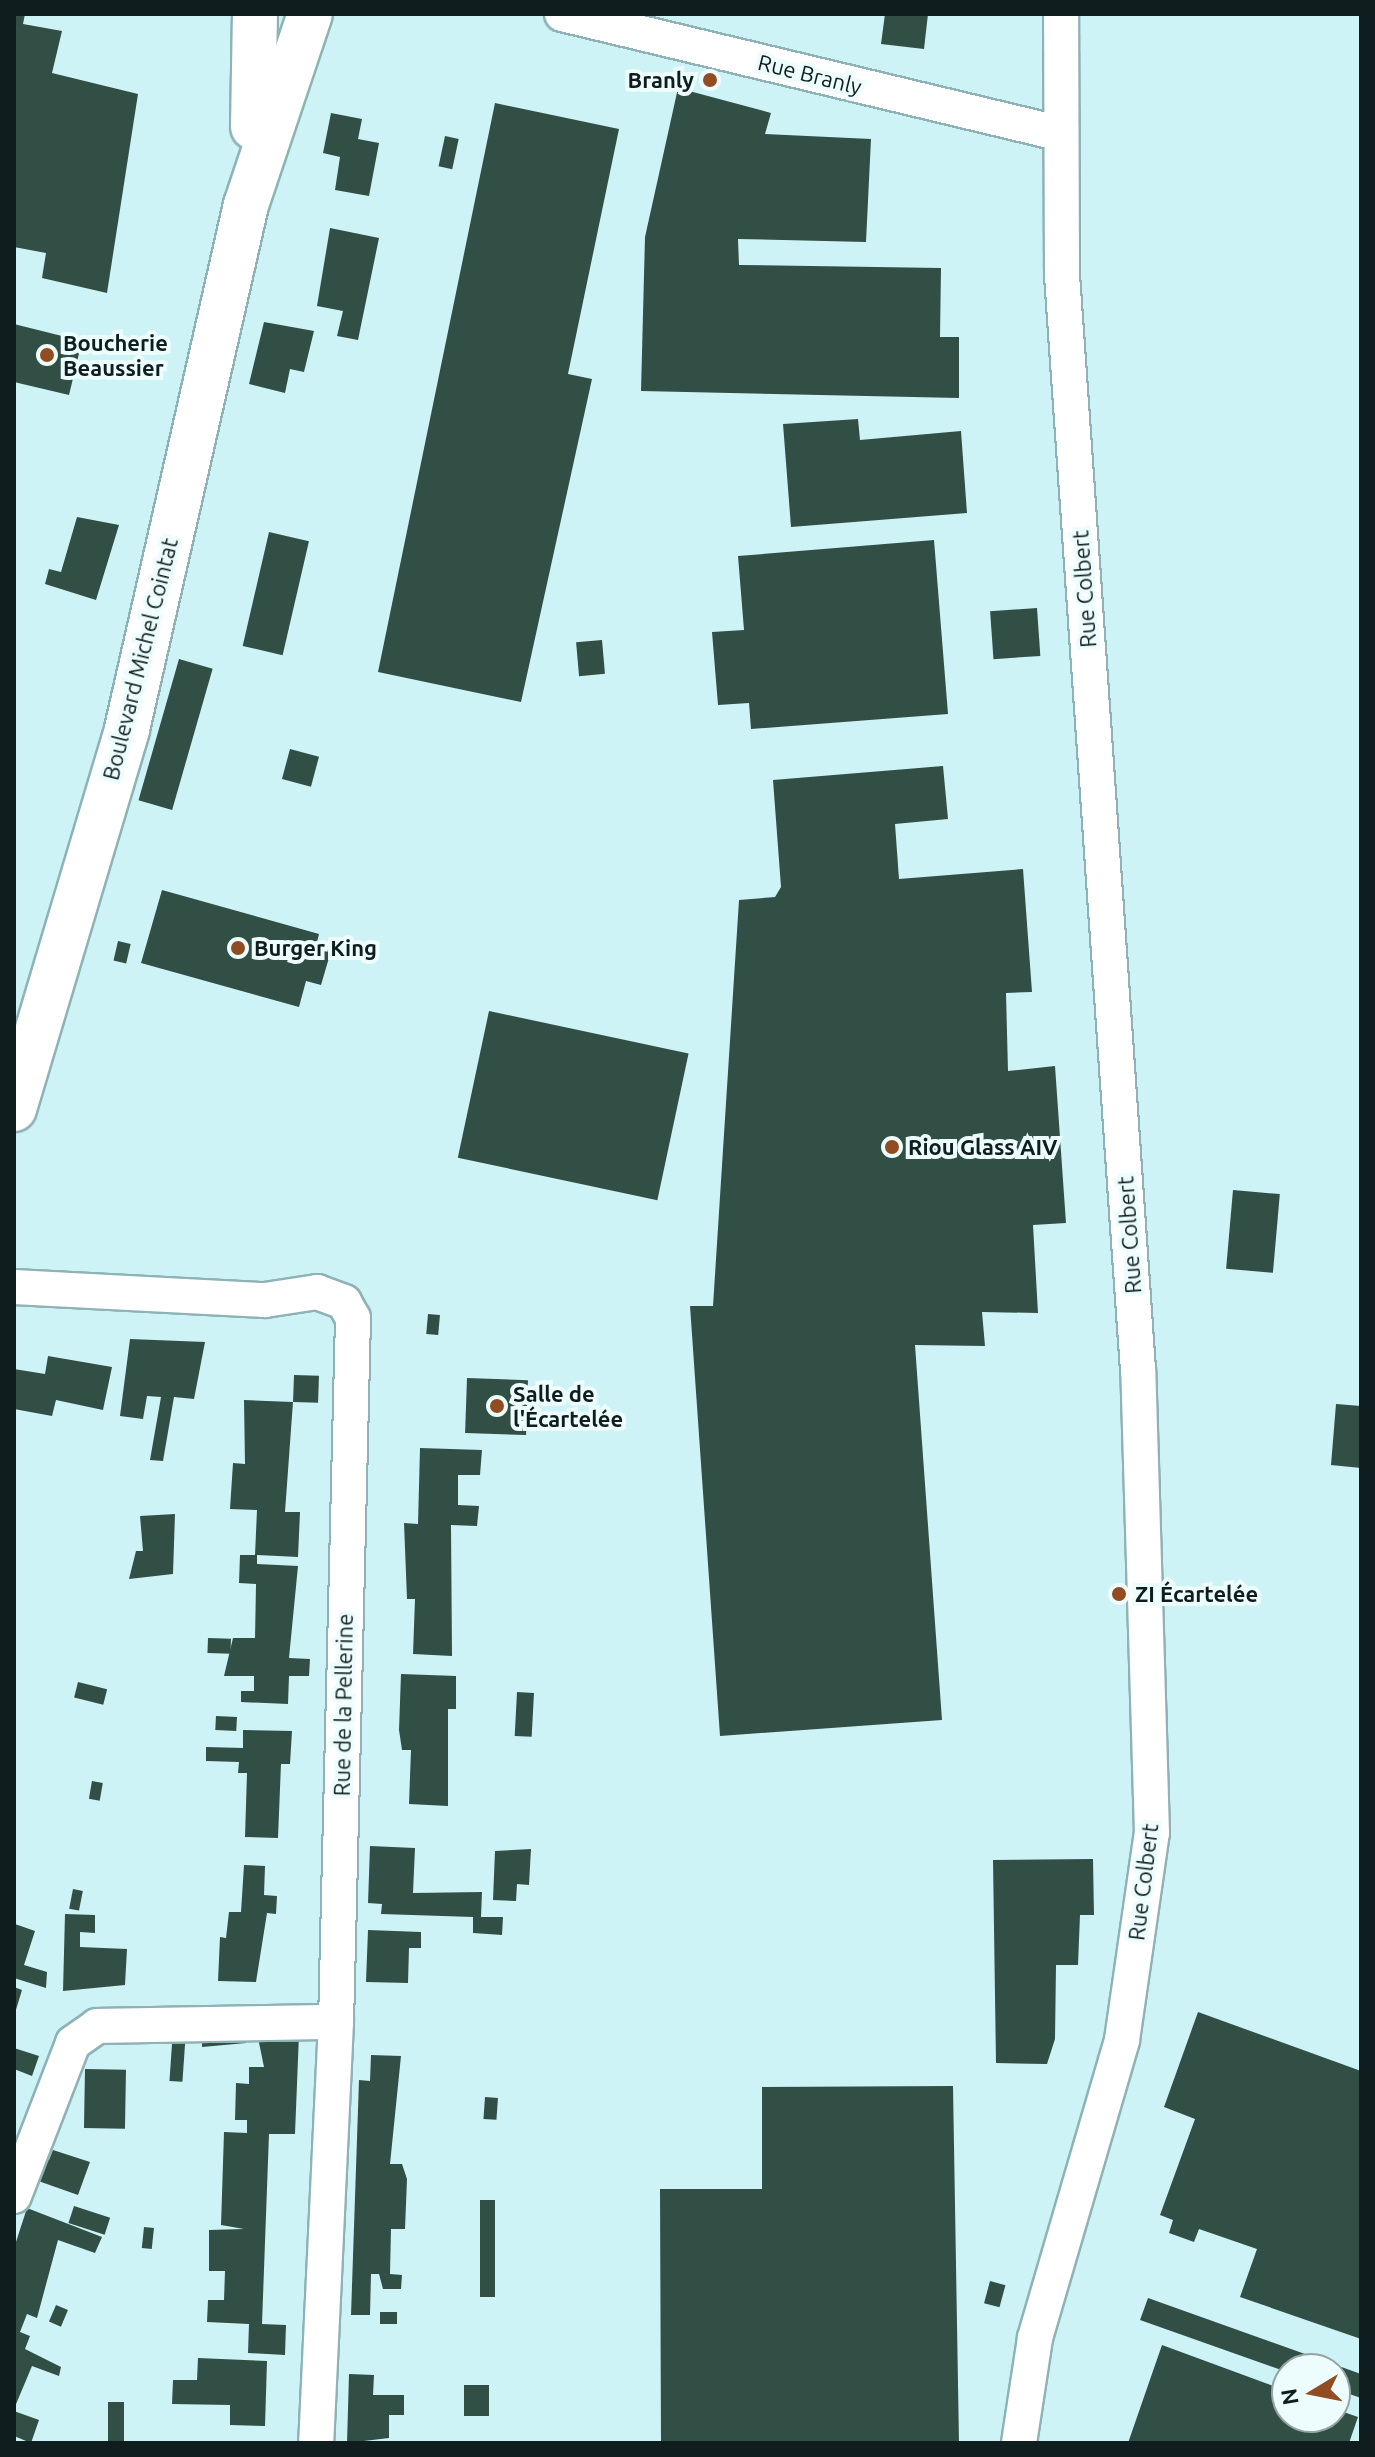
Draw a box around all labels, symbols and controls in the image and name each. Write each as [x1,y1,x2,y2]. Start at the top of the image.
street label: Rue Branly [755,48,865,100]
place label: Branly [628,67,694,93]
marker: Branly [701,71,719,89]
place label: Boucherie Beaussier [63,329,168,380]
marker: Boucherie Beaussier [38,346,56,364]
street label: Rue Colbert [1067,529,1101,649]
street label: Boulevard Michel Cointat [97,535,183,783]
place label: Burger King [254,935,377,961]
marker: Burger King [229,939,247,957]
place label: Riou Glass AIV [908,1134,1057,1160]
marker: Riou Glass AIV [883,1138,901,1156]
street label: Rue Colbert [1112,1175,1146,1295]
place label: Salle de l'Écartelée [513,1380,623,1432]
marker: Salle de l'Écartelée [488,1397,506,1415]
place label: ZI Écartelée [1135,1581,1258,1607]
marker: ZI Écartelée [1110,1585,1128,1603]
street label: Rue de la Pellerine [328,1613,358,1797]
street label: Rue Colbert [1123,1822,1163,1942]
north arrow [1271,2353,1351,2433]
text: N [1275,2387,1303,2407]

